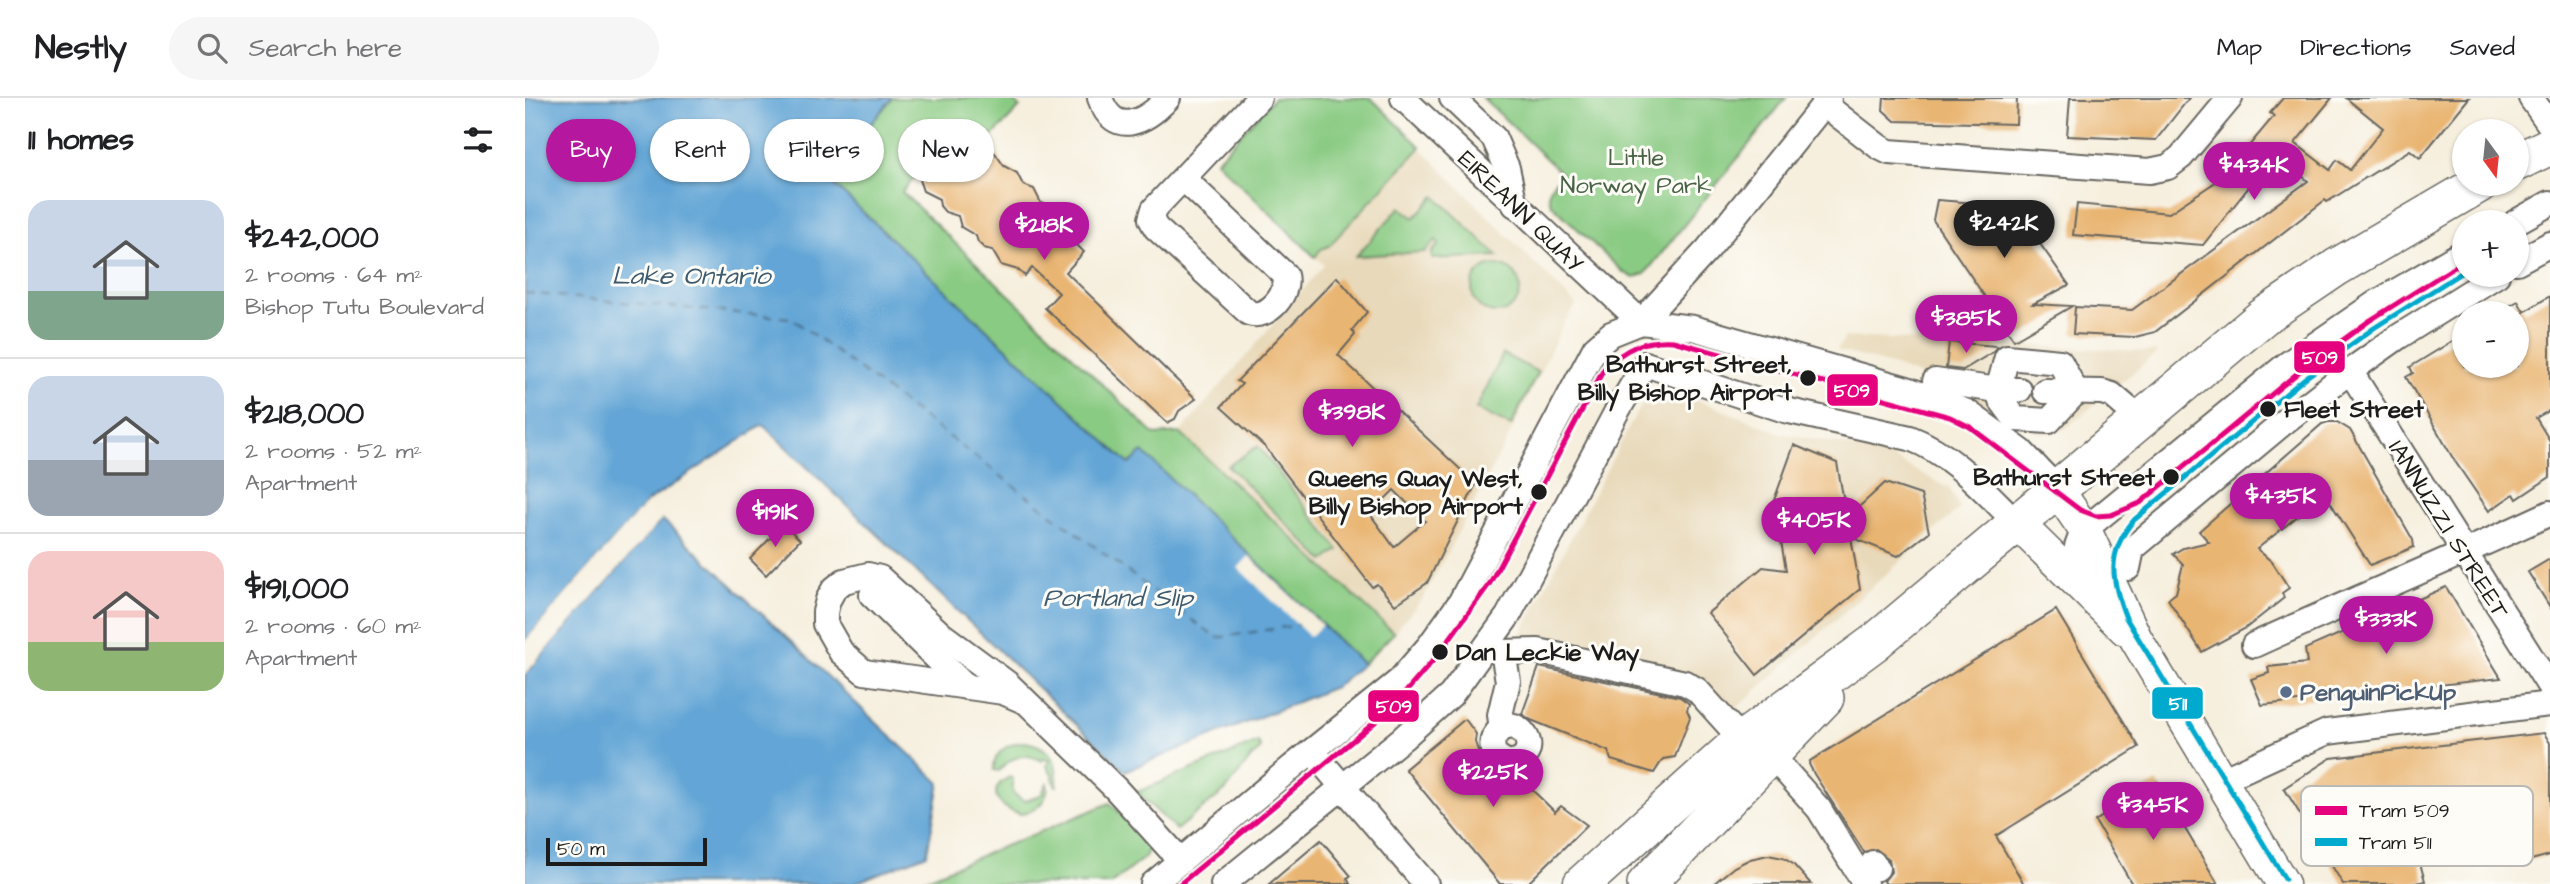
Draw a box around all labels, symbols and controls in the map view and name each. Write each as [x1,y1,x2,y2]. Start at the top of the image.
search box [169,17,659,80]
text: Nestly [35,25,127,71]
icon: search [193,29,231,67]
text: Search here [249,30,402,66]
text: Map [2217,31,2262,65]
text: Directions [2300,31,2412,65]
text: Saved [2450,31,2515,65]
text: 11 homes [28,119,134,161]
chip: Buy [546,119,636,182]
chip: Rent [650,119,750,182]
chip: Filters [764,119,884,182]
chip: New [898,119,994,182]
north arrow [2452,119,2529,196]
map controls [2452,119,2529,378]
icon: filters [459,121,497,159]
park label: Little Norway Park [1560,141,1712,204]
pin: $434K [2205,142,2303,202]
street label: EIREANN QUAY [1450,143,1591,281]
text: $434K [2219,149,2289,181]
pin: $242K [1955,200,2053,260]
pin: $218K [995,202,1093,262]
text: $242K [1970,207,2038,239]
text: $218K [1015,209,1073,241]
button: + [2452,210,2529,287]
text: $242,000 [245,217,379,259]
icon: home [84,228,168,312]
water label: Lake Ontario [612,258,773,294]
text: 2 rooms · 64 m² [245,259,423,291]
text: Bishop Tutu Boulevard [245,291,484,323]
pin: $385K [1917,296,2015,355]
button: − [2452,301,2529,378]
text: $385K [1931,302,2001,334]
line badge: 509 [2293,340,2346,374]
text: 509 [2302,345,2338,372]
place label: Bathurst Street, Billy Bishop Airport [1578,348,1792,412]
marker: Bathurst Street, Billy Bishop Airport [1798,368,1818,388]
line badge: 509 [1826,373,1879,407]
text: 509 [1834,378,1870,405]
pin: $398K [1303,390,1401,449]
text: $218,000 [245,393,364,435]
place label: Fleet Street [2284,393,2424,427]
text: $398K [1319,396,1385,428]
marker: Fleet Street [2258,399,2278,419]
icon: home [84,404,168,488]
street label: IANNUZZI STREET [2380,434,2517,625]
text: 2 rooms · 52 m² [245,435,422,467]
place label: Bathurst Street [1973,461,2155,495]
place label: Queens Quay West, Billy Bishop Airport [1308,462,1523,526]
text: Apartment [245,467,357,499]
marker: Bathurst Street [2161,467,2181,487]
pin: $435K [2232,474,2330,533]
text: $435K [2246,480,2316,512]
marker: Queens Quay West, Billy Bishop Airport [1529,482,1549,502]
pin: $191K [726,490,824,549]
text: $191K [752,496,798,528]
pin: $405K [1765,498,1863,557]
text: $405K [1777,504,1851,536]
text: $191,000 [245,568,349,610]
icon: home [84,579,168,663]
water label: Portland Slip [1043,580,1195,616]
pin: $333K [2337,596,2435,656]
text: $333K [2355,603,2417,635]
text: 2 rooms · 60 m² [245,610,422,642]
place label: Dan Leckie Way [1456,636,1640,672]
text: Apartment [245,642,357,674]
marker: Dan Leckie Way [1430,642,1450,662]
place label: PenguinPickUp [2300,676,2457,711]
marker: PenguinPickUp [2278,684,2294,700]
line badge: 511 [2151,686,2204,720]
line badge: 509 [1367,689,1420,723]
text: 511 [2169,691,2188,718]
text: 509 [1376,694,1412,721]
pin: $225K [1444,750,1542,809]
text: $225K [1458,756,1528,788]
pin: $345K [2104,782,2202,842]
legend [2301,786,2533,866]
text: $345K [2118,789,2188,821]
text: Tram 509 [2359,798,2450,825]
text: Tram 511 [2359,830,2432,857]
scale bar [546,835,707,867]
text: 50 m [557,836,605,863]

